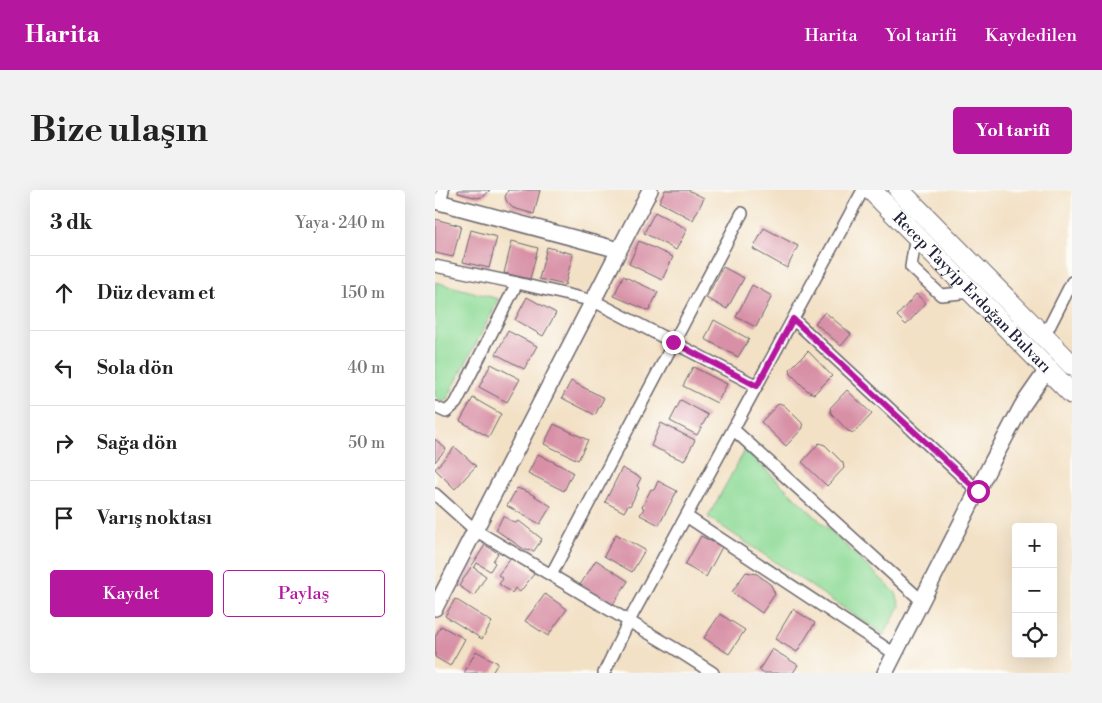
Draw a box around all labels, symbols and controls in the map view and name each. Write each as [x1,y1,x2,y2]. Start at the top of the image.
text: Harita [25,20,100,50]
text: Harita [805,24,858,47]
text: Yol tarifi [886,24,957,47]
text: Kaydedilen [985,24,1077,47]
button: Yol tarifi [953,107,1072,154]
text: Bize ulaşın [30,109,208,152]
street label: Recep Tayyip Erdoğan Bulvarı [888,208,1056,377]
text: 3 dk [50,210,92,236]
text: Yaya · 240 m [296,213,385,233]
icon: ahead [50,279,78,307]
text: Düz devam et [97,281,215,305]
text: 150 m [341,283,385,303]
route end [662,331,685,354]
icon: left [50,354,78,382]
text: Sola dön [97,356,173,380]
text: 40 m [348,358,385,378]
icon: right [50,429,78,457]
text: Sağa dön [97,431,177,455]
text: 50 m [348,433,385,453]
route start [967,480,990,503]
icon: arrive [50,504,78,532]
text: Varış noktası [97,506,212,530]
map controls [1012,523,1057,658]
button: + [1012,523,1057,568]
button: − [1012,568,1057,613]
button: Kaydet [50,570,213,617]
button: Paylaş [223,570,385,617]
button: locate [1012,613,1057,658]

